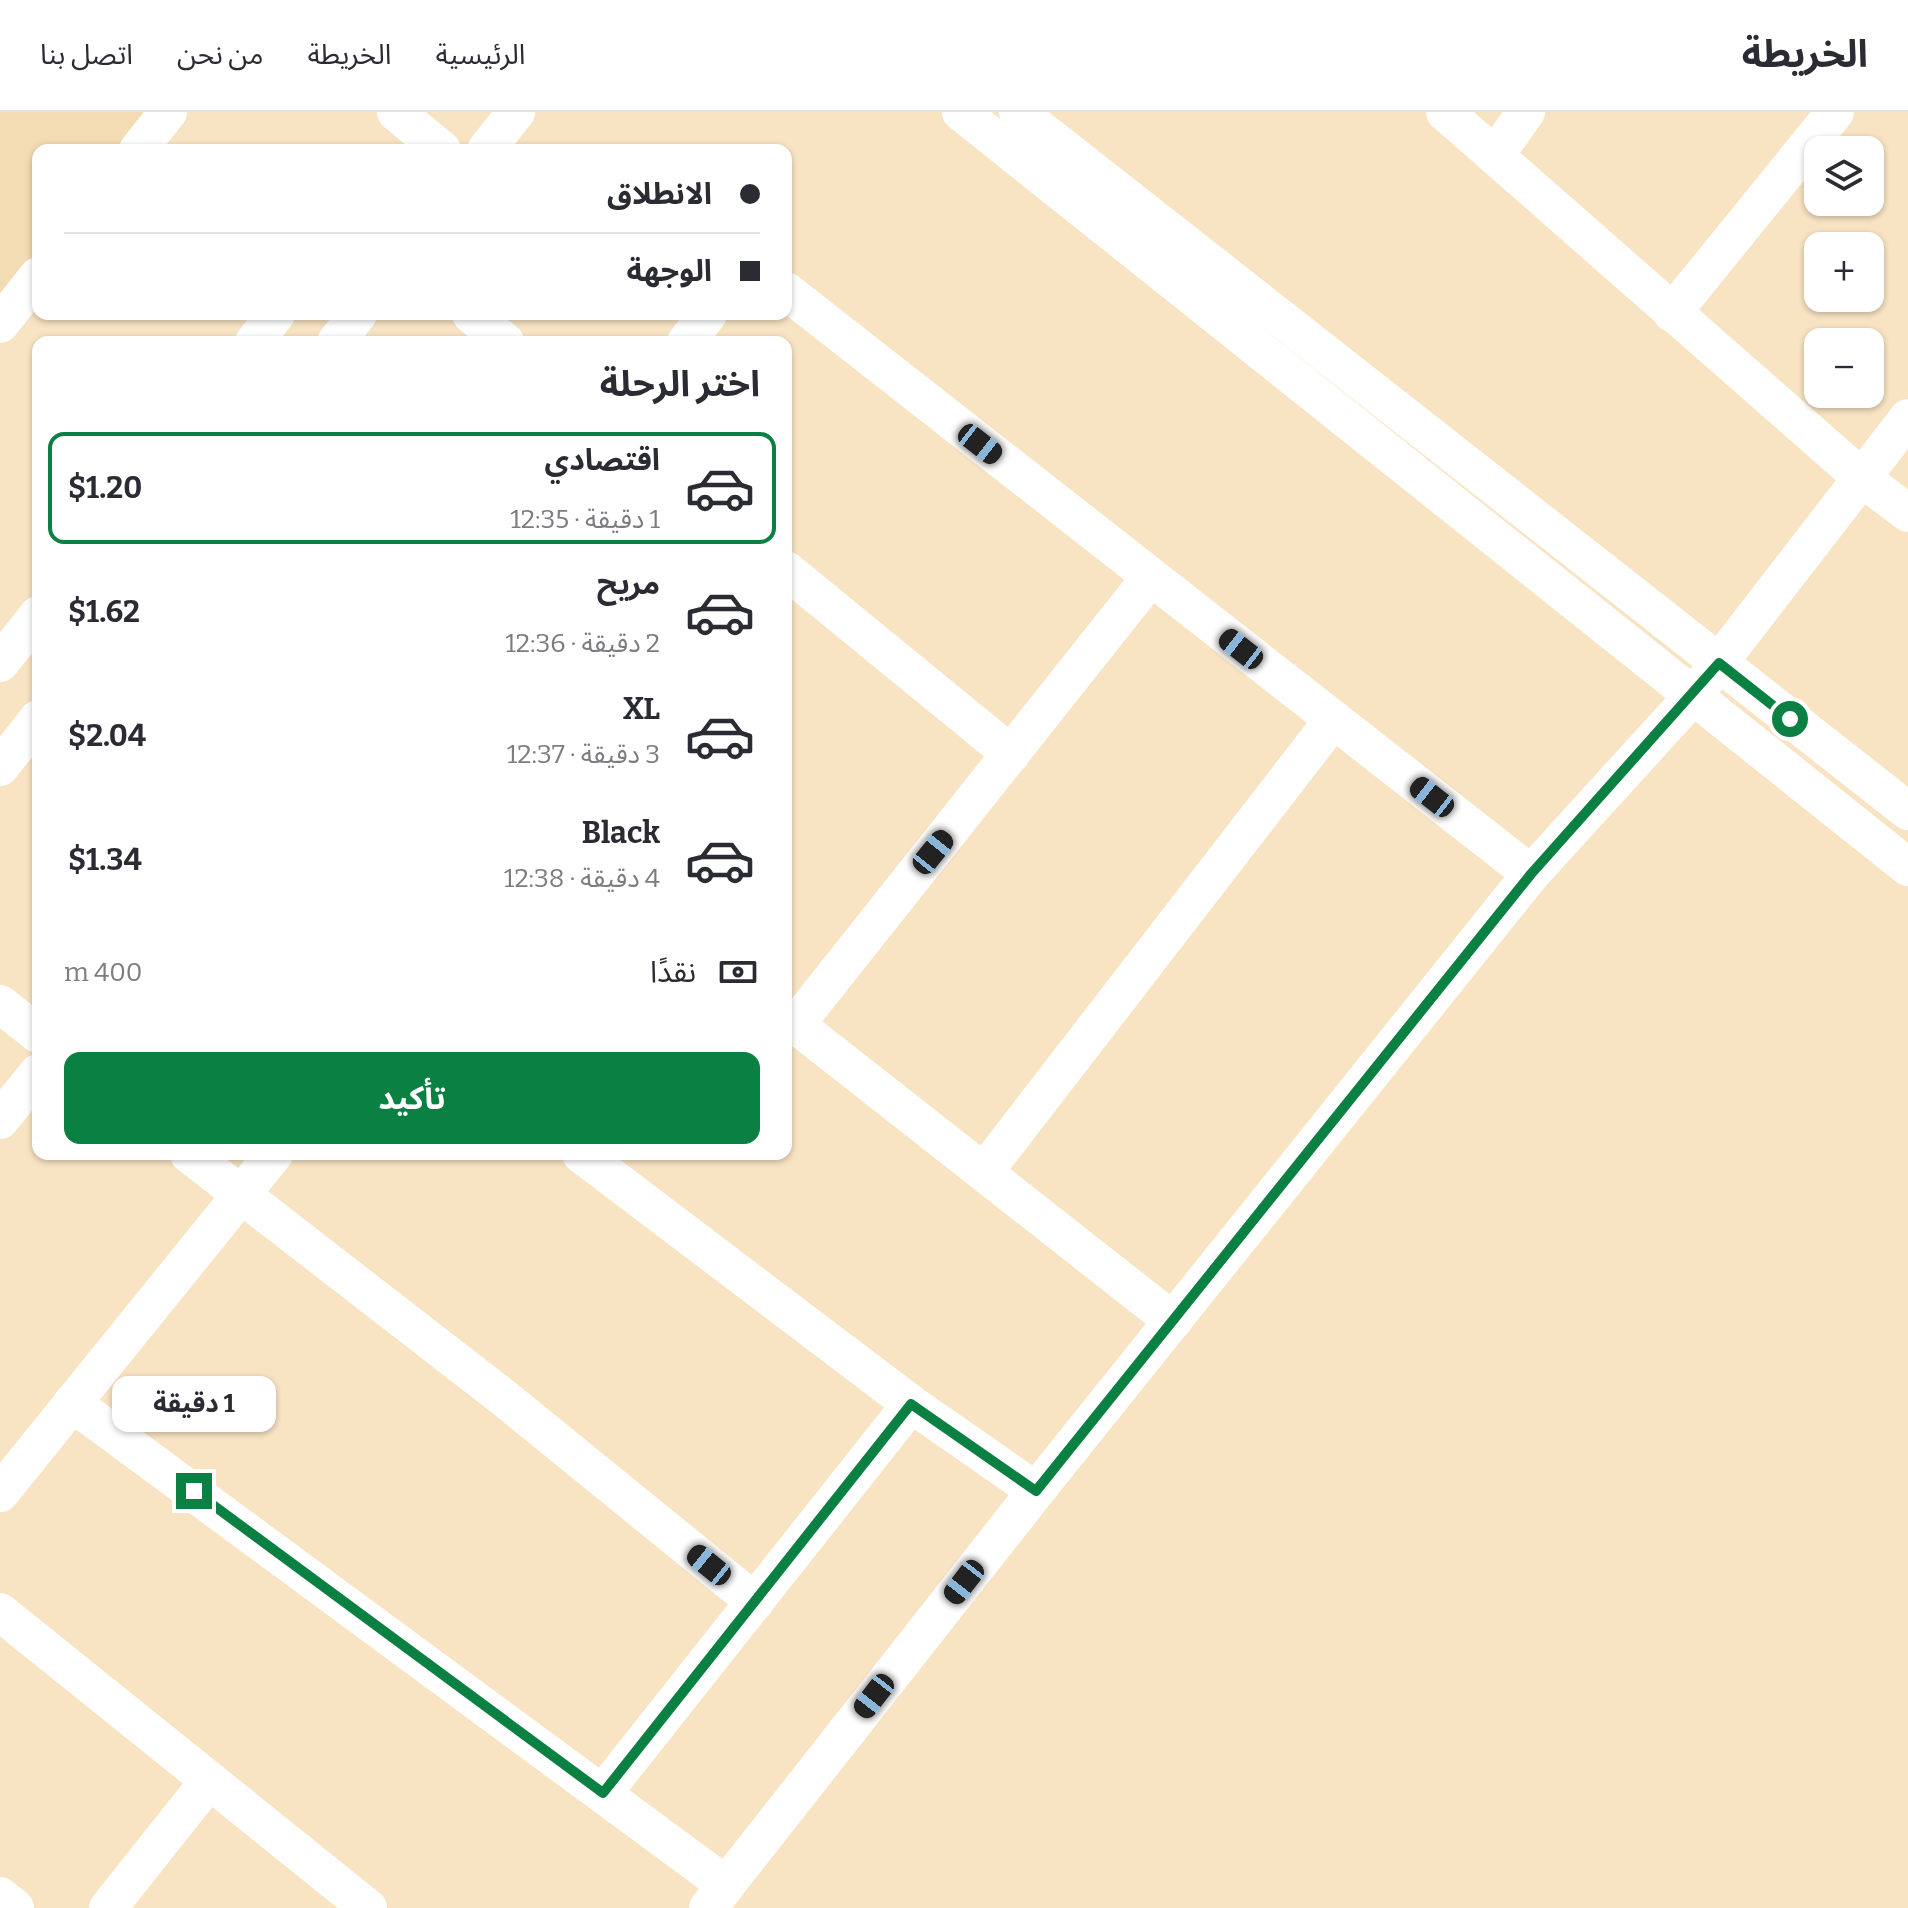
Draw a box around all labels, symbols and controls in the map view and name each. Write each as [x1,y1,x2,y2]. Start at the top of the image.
text: الخريطة [1742,31,1868,77]
text: اتصل بنا [40,38,133,71]
text: من نحن [177,38,264,71]
text: الخريطة [308,38,391,71]
text: الرئيسية [435,38,525,71]
map controls [1804,136,1884,408]
button: layers [1804,136,1884,216]
text: الانطلاق [607,176,712,212]
button: + [1804,232,1884,312]
text: الوجهة [627,253,712,289]
button: − [1804,328,1884,408]
text: اختر الرحلة [600,362,760,406]
car [954,420,1006,468]
text: اقتصادي [545,442,660,478]
icon: car [684,452,756,524]
text: $1.20 [68,470,142,506]
text: 1 دقيقة · 12:35 [510,504,660,535]
text: مريح [597,566,660,602]
icon: car [684,576,756,648]
text: $1.62 [68,594,140,630]
car [1215,625,1267,673]
text: 2 دقيقة · 12:36 [505,628,660,659]
text: XL [623,691,660,727]
icon: car [684,700,756,772]
route start [1772,701,1808,737]
text: $2.04 [68,718,146,754]
text: 3 دقيقة · 12:37 [507,739,660,770]
car [1406,773,1458,821]
text: Black [582,815,660,851]
icon: car [684,824,756,896]
car [909,826,957,878]
text: $1.34 [68,842,142,878]
text: 4 دقيقة · 12:38 [504,863,660,894]
icon: cash [716,950,760,994]
text: نقدًا [650,954,696,990]
text: 400 m [64,957,143,988]
button: تأكيد [64,1052,760,1144]
callout: 1 دقيقة [112,1375,276,1431]
text: 1 دقيقة [153,1388,235,1419]
route end [176,1473,212,1509]
car [683,1541,735,1589]
car [940,1556,988,1608]
car [850,1670,898,1722]

